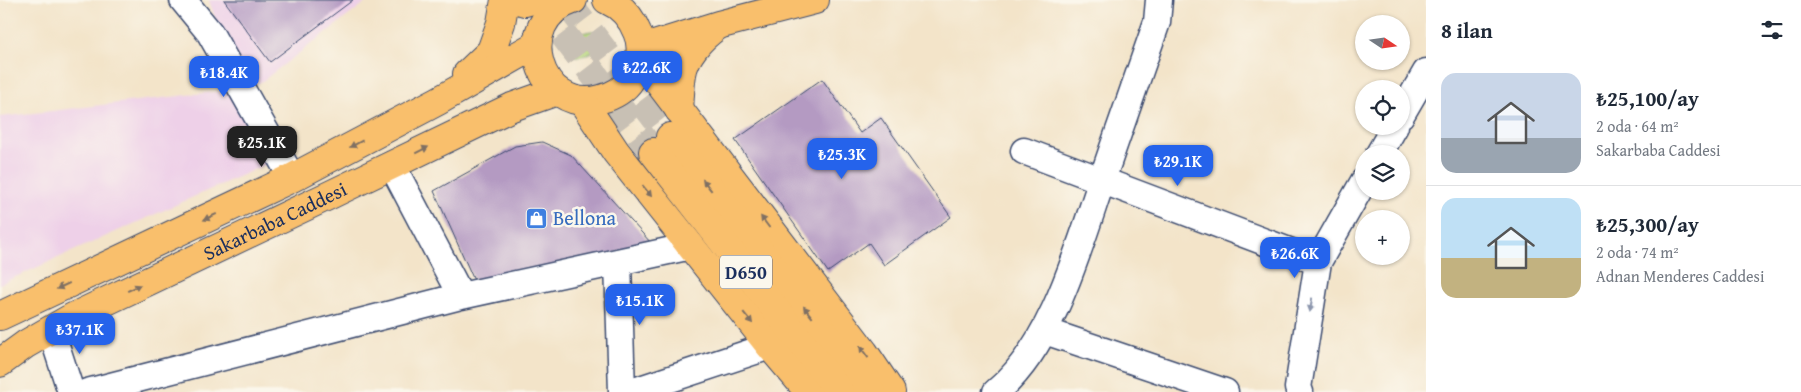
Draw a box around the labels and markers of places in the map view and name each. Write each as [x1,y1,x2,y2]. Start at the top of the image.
pin: ₺22.6K [606,51,688,93]
pin: ₺18.4K [183,56,265,98]
pin: ₺25.1K [221,126,303,168]
pin: ₺25.3K [801,138,883,180]
pin: ₺29.1K [1137,144,1219,187]
place label: Bellona [553,203,616,232]
shop icon: Bellona [525,206,549,230]
pin: ₺26.6K [1254,236,1336,279]
pin: ₺15.1K [599,284,681,326]
pin: ₺37.1K [39,312,121,355]

